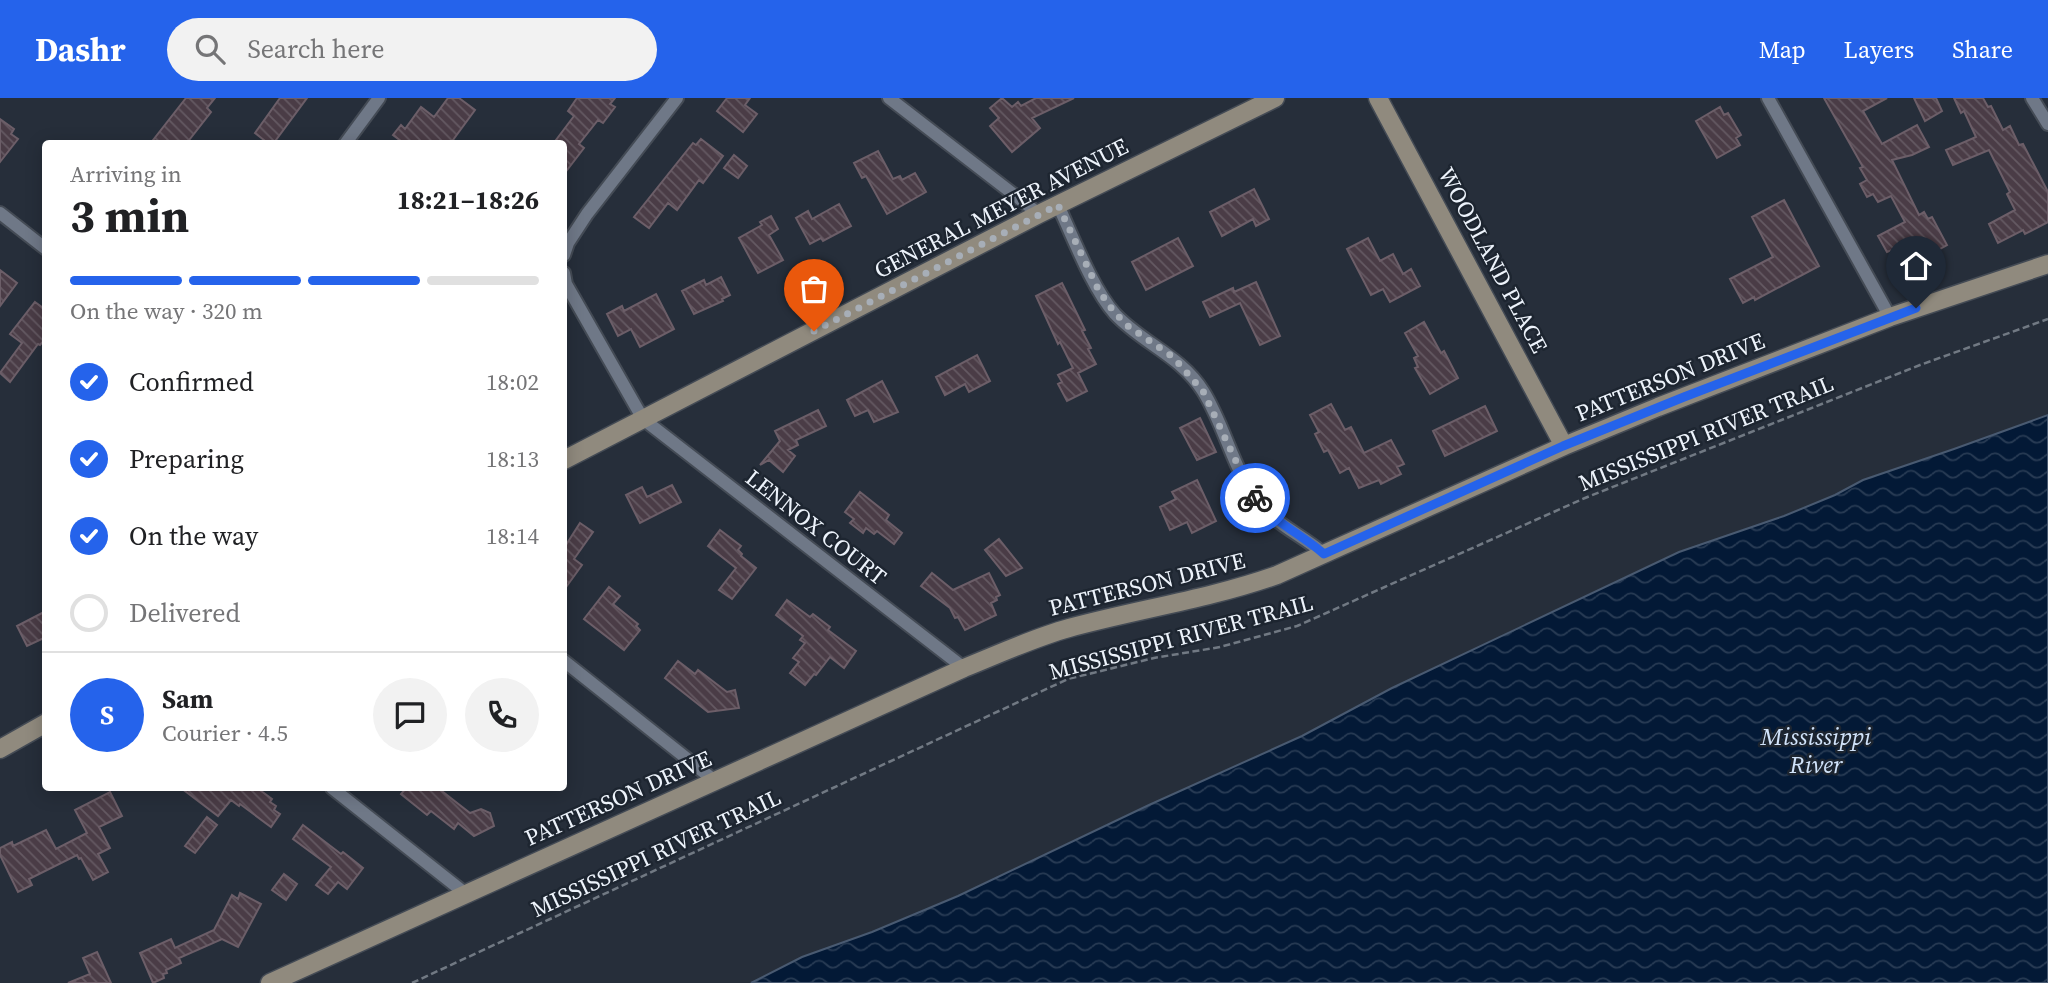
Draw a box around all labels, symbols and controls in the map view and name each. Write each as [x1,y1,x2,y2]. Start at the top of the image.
search box [167,18,657,81]
text: Dashr [35,27,125,72]
icon: search [191,30,229,68]
text: Search here [247,31,385,67]
text: Map [1759,33,1806,66]
text: Layers [1844,33,1914,66]
text: Share [1952,33,2013,66]
street label: GENERAL MEYER AVENUE [869,130,1134,286]
text: Arriving in [70,158,182,190]
street label: WOODLAND PLACE [1431,162,1556,359]
text: 18:21–18:26 [397,182,539,218]
text: 3 min [70,184,189,247]
pin [1886,236,1946,308]
icon: home [1897,247,1935,285]
pin [784,259,844,331]
icon: bag [795,270,833,308]
text: On the way · 320 m [70,295,263,327]
street label: PATTERSON DRIVE [1571,324,1769,430]
icon: check [70,363,108,401]
text: Confirmed [129,364,254,400]
text: 18:02 [486,366,539,398]
street label: MISSISSIPPI RIVER TRAIL [1574,367,1838,499]
icon: check [70,440,108,478]
text: Preparing [129,441,244,477]
text: 18:13 [486,443,539,475]
street label: LENNOX COURT [739,462,893,592]
courier [1220,463,1290,533]
icon: bike [1236,479,1274,517]
icon: check [70,517,108,555]
text: On the way [129,518,258,554]
text: 18:14 [486,520,539,552]
street label: PATTERSON DRIVE [1046,544,1249,624]
street label: MISSISSIPPI RIVER TRAIL [1045,586,1317,688]
text: Delivered [129,595,240,631]
button: chat [373,678,447,752]
button: phone [465,678,539,752]
text: Sam [162,681,213,717]
text: S [100,697,114,733]
text: Courier · 4.5 [162,717,288,749]
water label: Mississippi River [1760,720,1872,781]
street label: PATTERSON DRIVE [520,742,717,854]
street label: MISSISSIPPI RIVER TRAIL [526,781,786,925]

